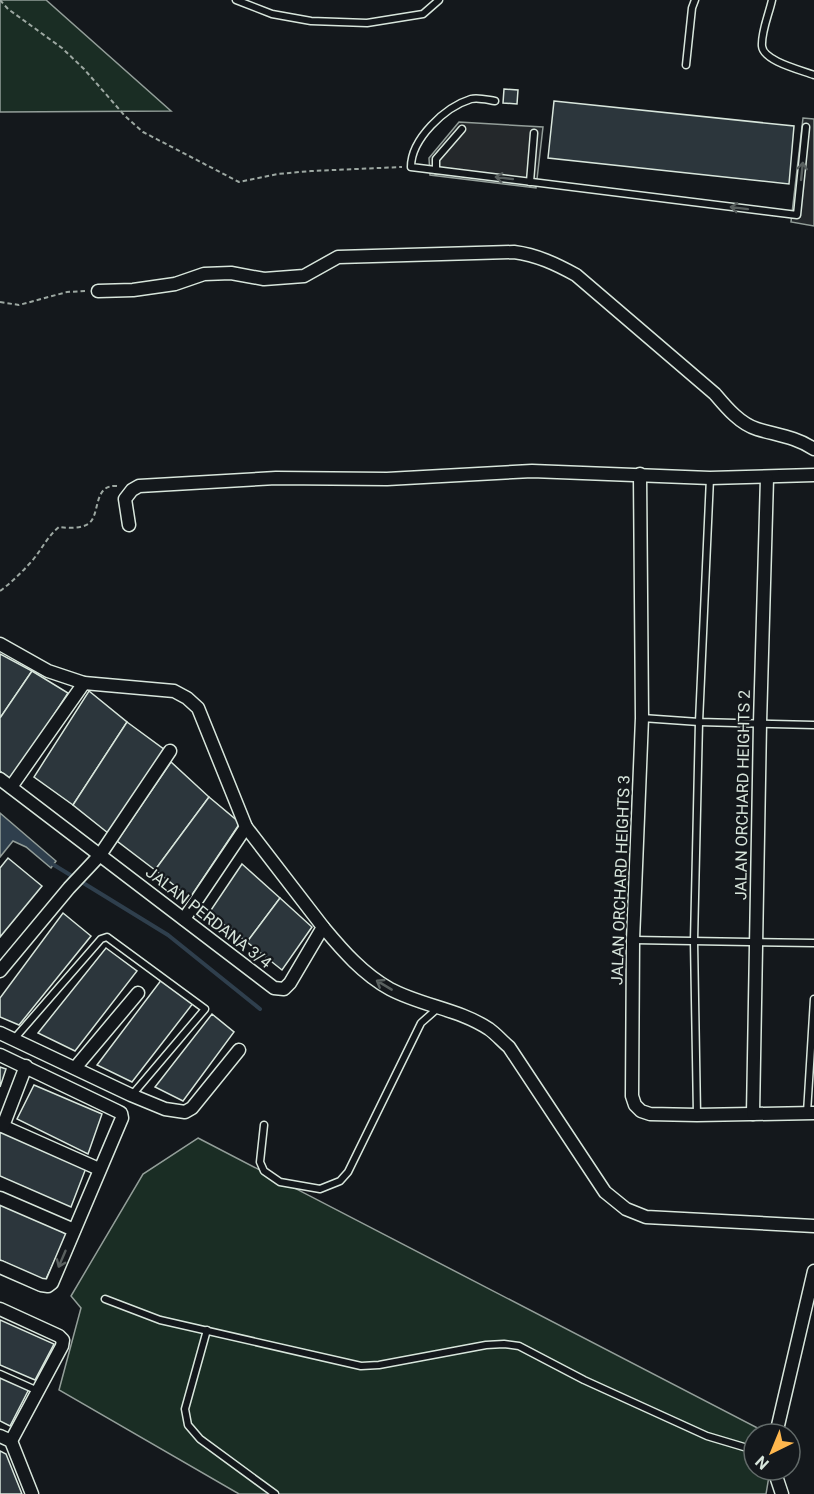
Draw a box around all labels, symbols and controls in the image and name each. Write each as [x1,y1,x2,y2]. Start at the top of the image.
one-way arrow [796,162,807,182]
one-way arrow [495,173,514,184]
one-way arrow [730,202,750,213]
street label: JALAN ORCHARD HEIGHTS 2 [731,690,754,900]
street label: JALAN ORCHARD HEIGHTS 3 [607,775,634,985]
street label: JALAN PERDANA 3/4 [142,862,275,972]
one-way arrow [376,978,393,990]
one-way arrow [56,1249,67,1268]
north arrow [742,1422,802,1482]
text: N [752,1452,773,1473]

